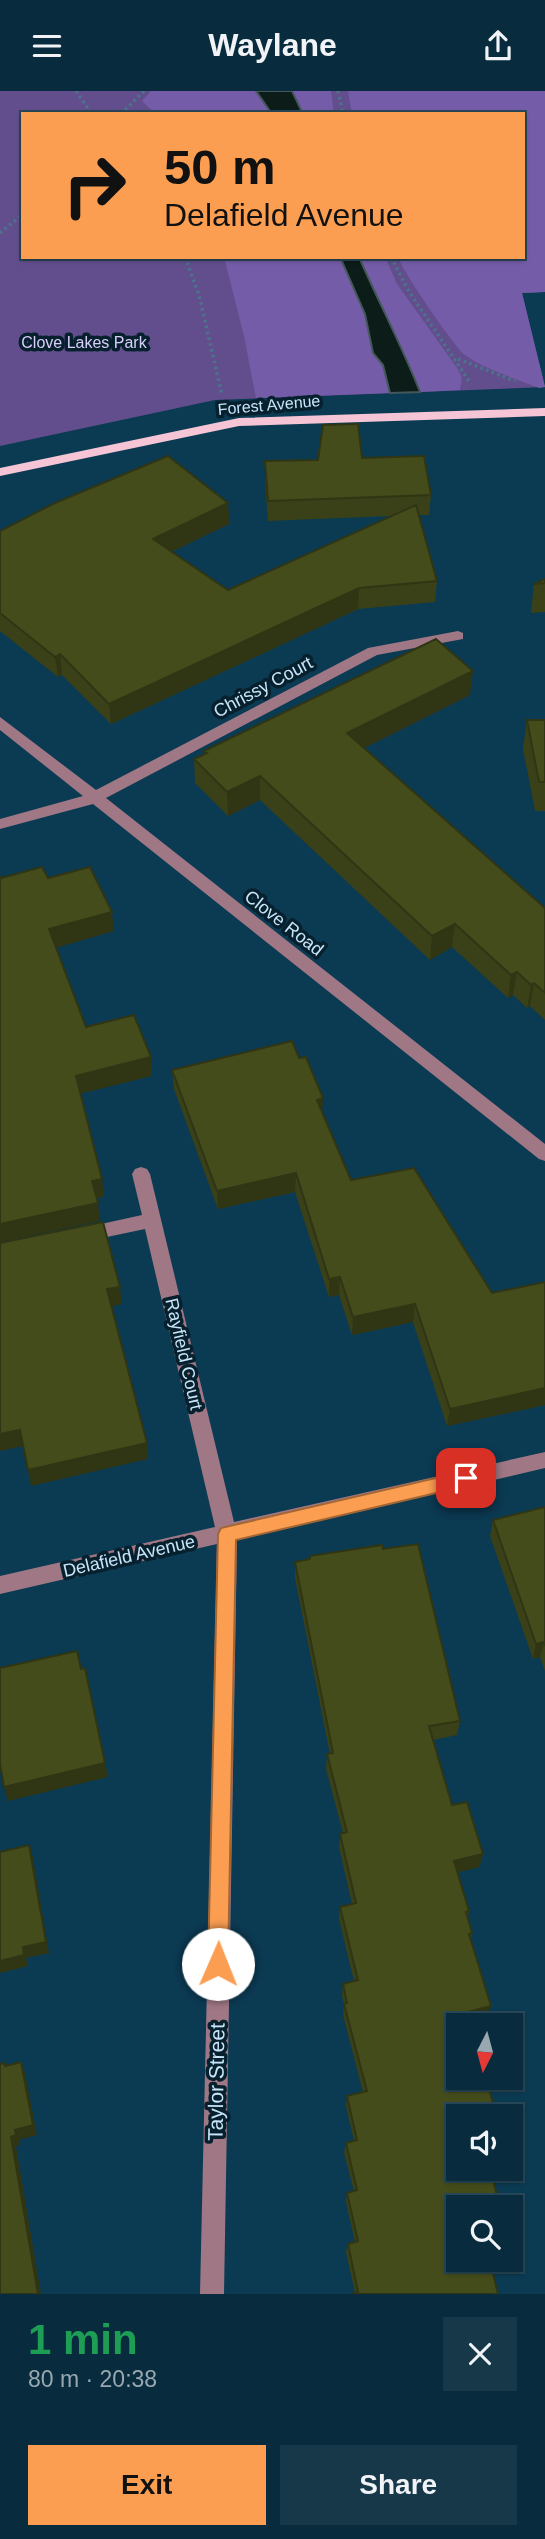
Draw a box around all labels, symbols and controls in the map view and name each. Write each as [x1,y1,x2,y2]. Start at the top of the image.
icon: menu [28,27,66,65]
text: Waylane [208,27,337,63]
icon: share [479,27,517,65]
icon: right [49,140,140,231]
text: 50 m [164,140,276,194]
text: Delafield Avenue [164,197,404,233]
park label: Clove Lakes Park [21,334,148,351]
street label: Forest Avenue [217,392,321,418]
street label: Chrissy Court [210,653,316,721]
street label: Clove Road [241,886,327,960]
street label: Rayfield Court [161,1296,207,1412]
pin [436,1448,496,1508]
icon: arrive [447,1459,485,1497]
street label: Delafield Avenue [61,1531,197,1581]
position arrow [181,1927,255,2001]
north arrow [446,2013,523,2089]
map controls [446,2013,523,2272]
street label: Taylor Street [203,2023,229,2141]
button: sound [446,2104,523,2181]
button: search [446,2195,523,2272]
text: 1 min [28,2316,138,2363]
button: close [443,2317,517,2391]
text: 80 m · 20:38 [28,2366,157,2392]
button: Exit [28,2445,266,2525]
button: Share [280,2445,517,2525]

